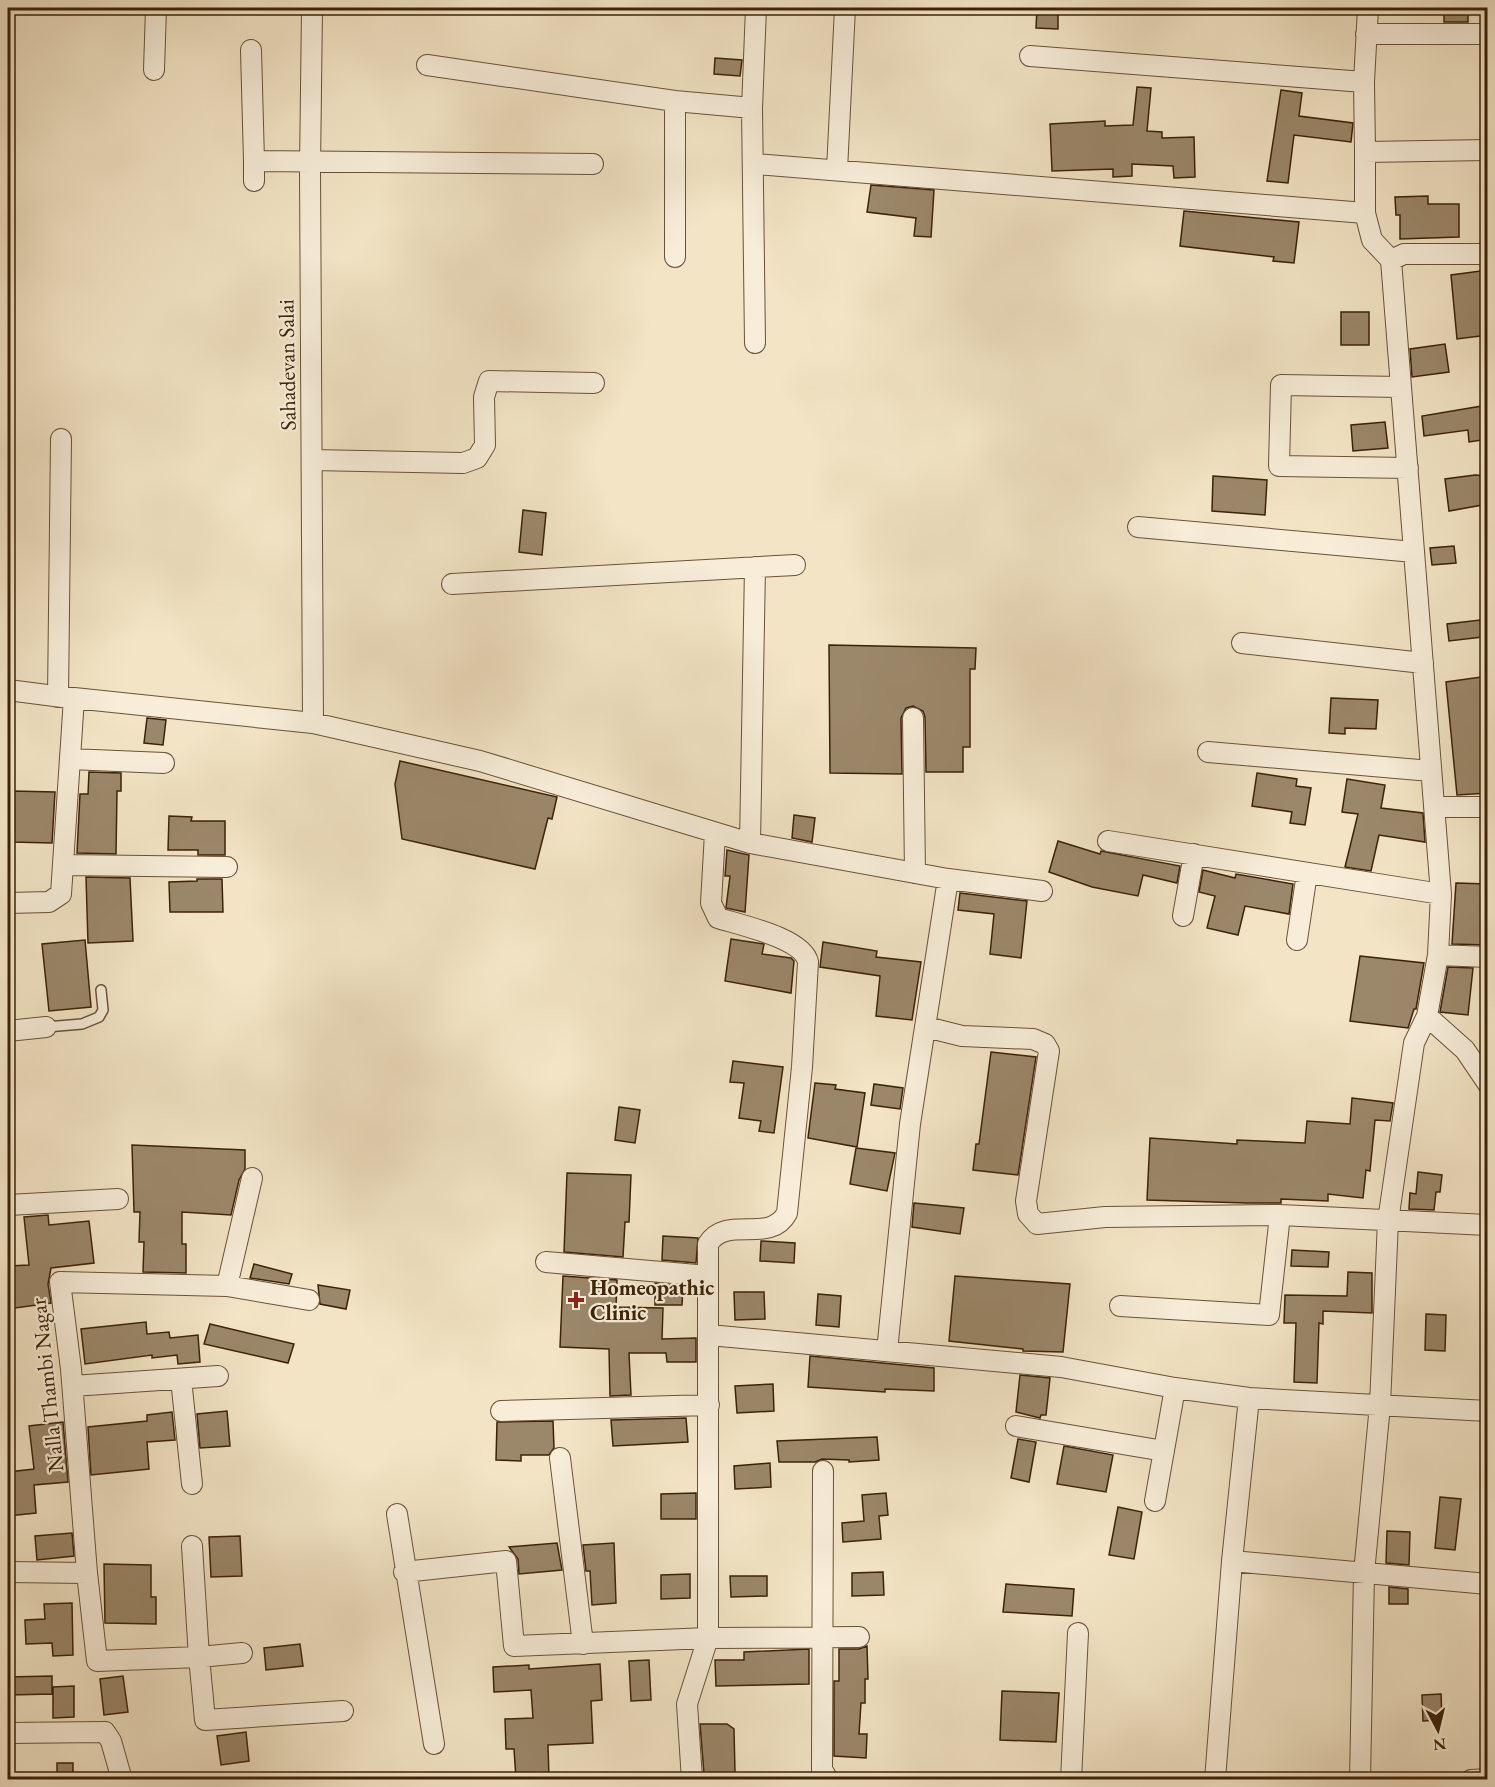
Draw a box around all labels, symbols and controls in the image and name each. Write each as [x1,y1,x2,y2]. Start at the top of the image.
street label: Sahadevan Salai [271,299,303,431]
place label: Homeopathic Clinic [590,1273,714,1327]
marker: Homeopathic Clinic [567,1291,585,1309]
street label: Nalla Thambi Nagar [23,1296,71,1474]
north arrow [1408,1700,1468,1760]
text: N [1432,1733,1447,1756]

